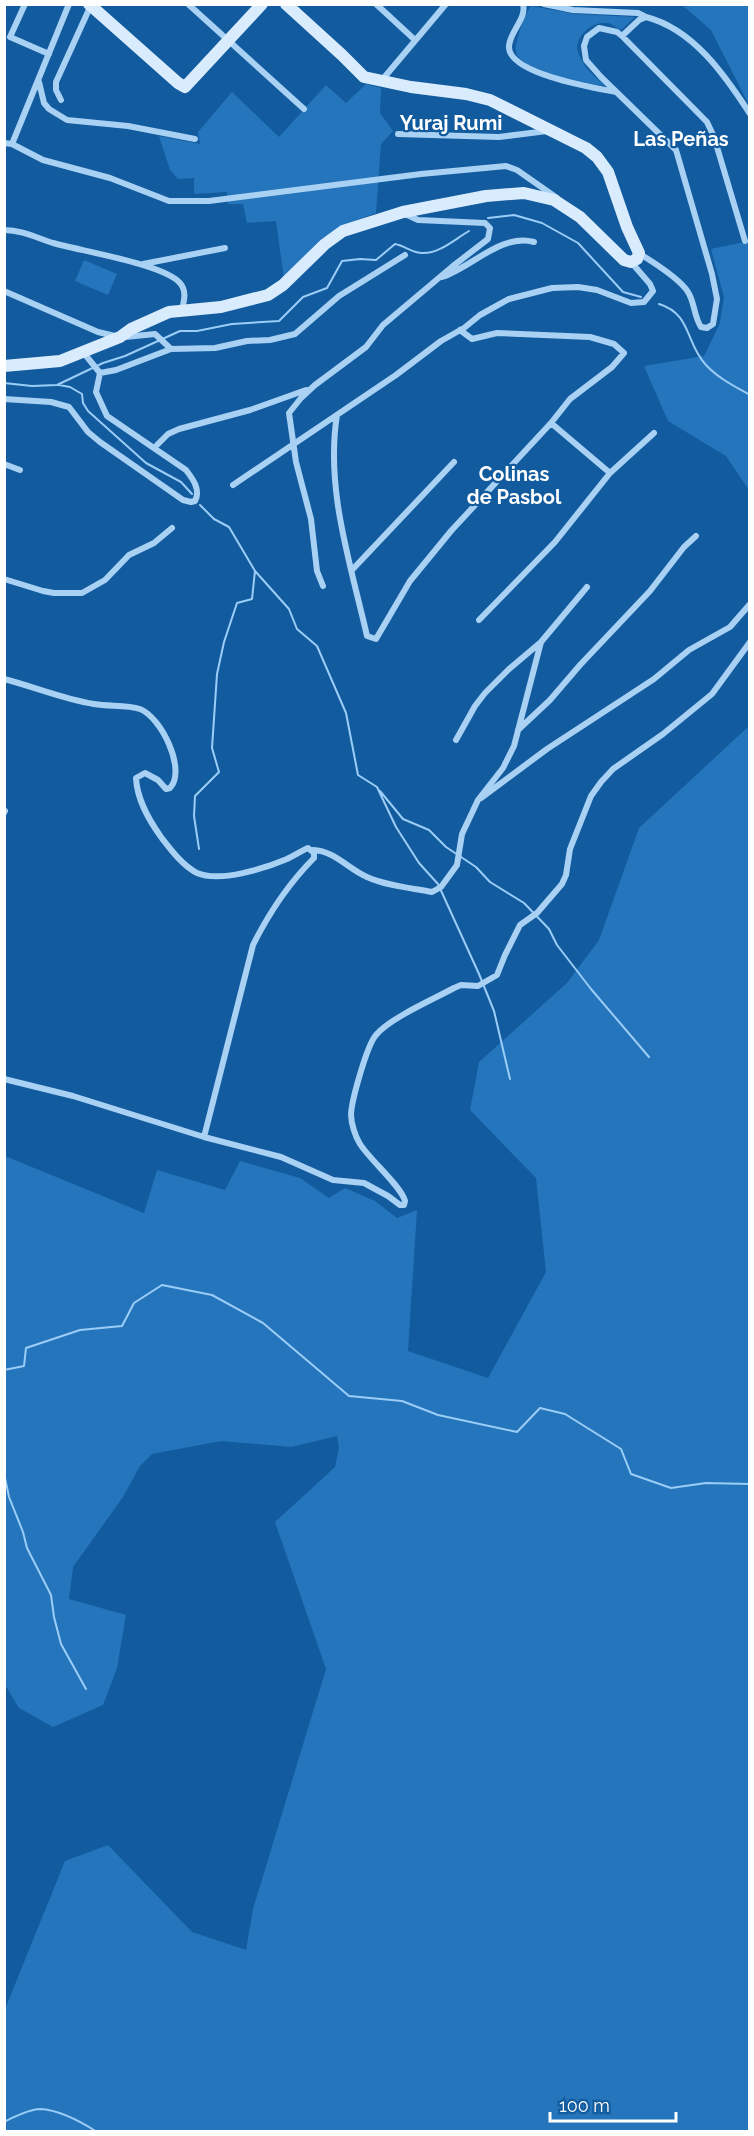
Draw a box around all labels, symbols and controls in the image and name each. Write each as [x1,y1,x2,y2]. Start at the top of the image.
district label: Yuraj Rumi [400,111,502,135]
district label: Las Peñas [633,127,729,151]
district label: Colinas de Pasbol [467,462,562,509]
scale bar [550,2085,676,2123]
text: 100 m [559,2095,610,2116]

